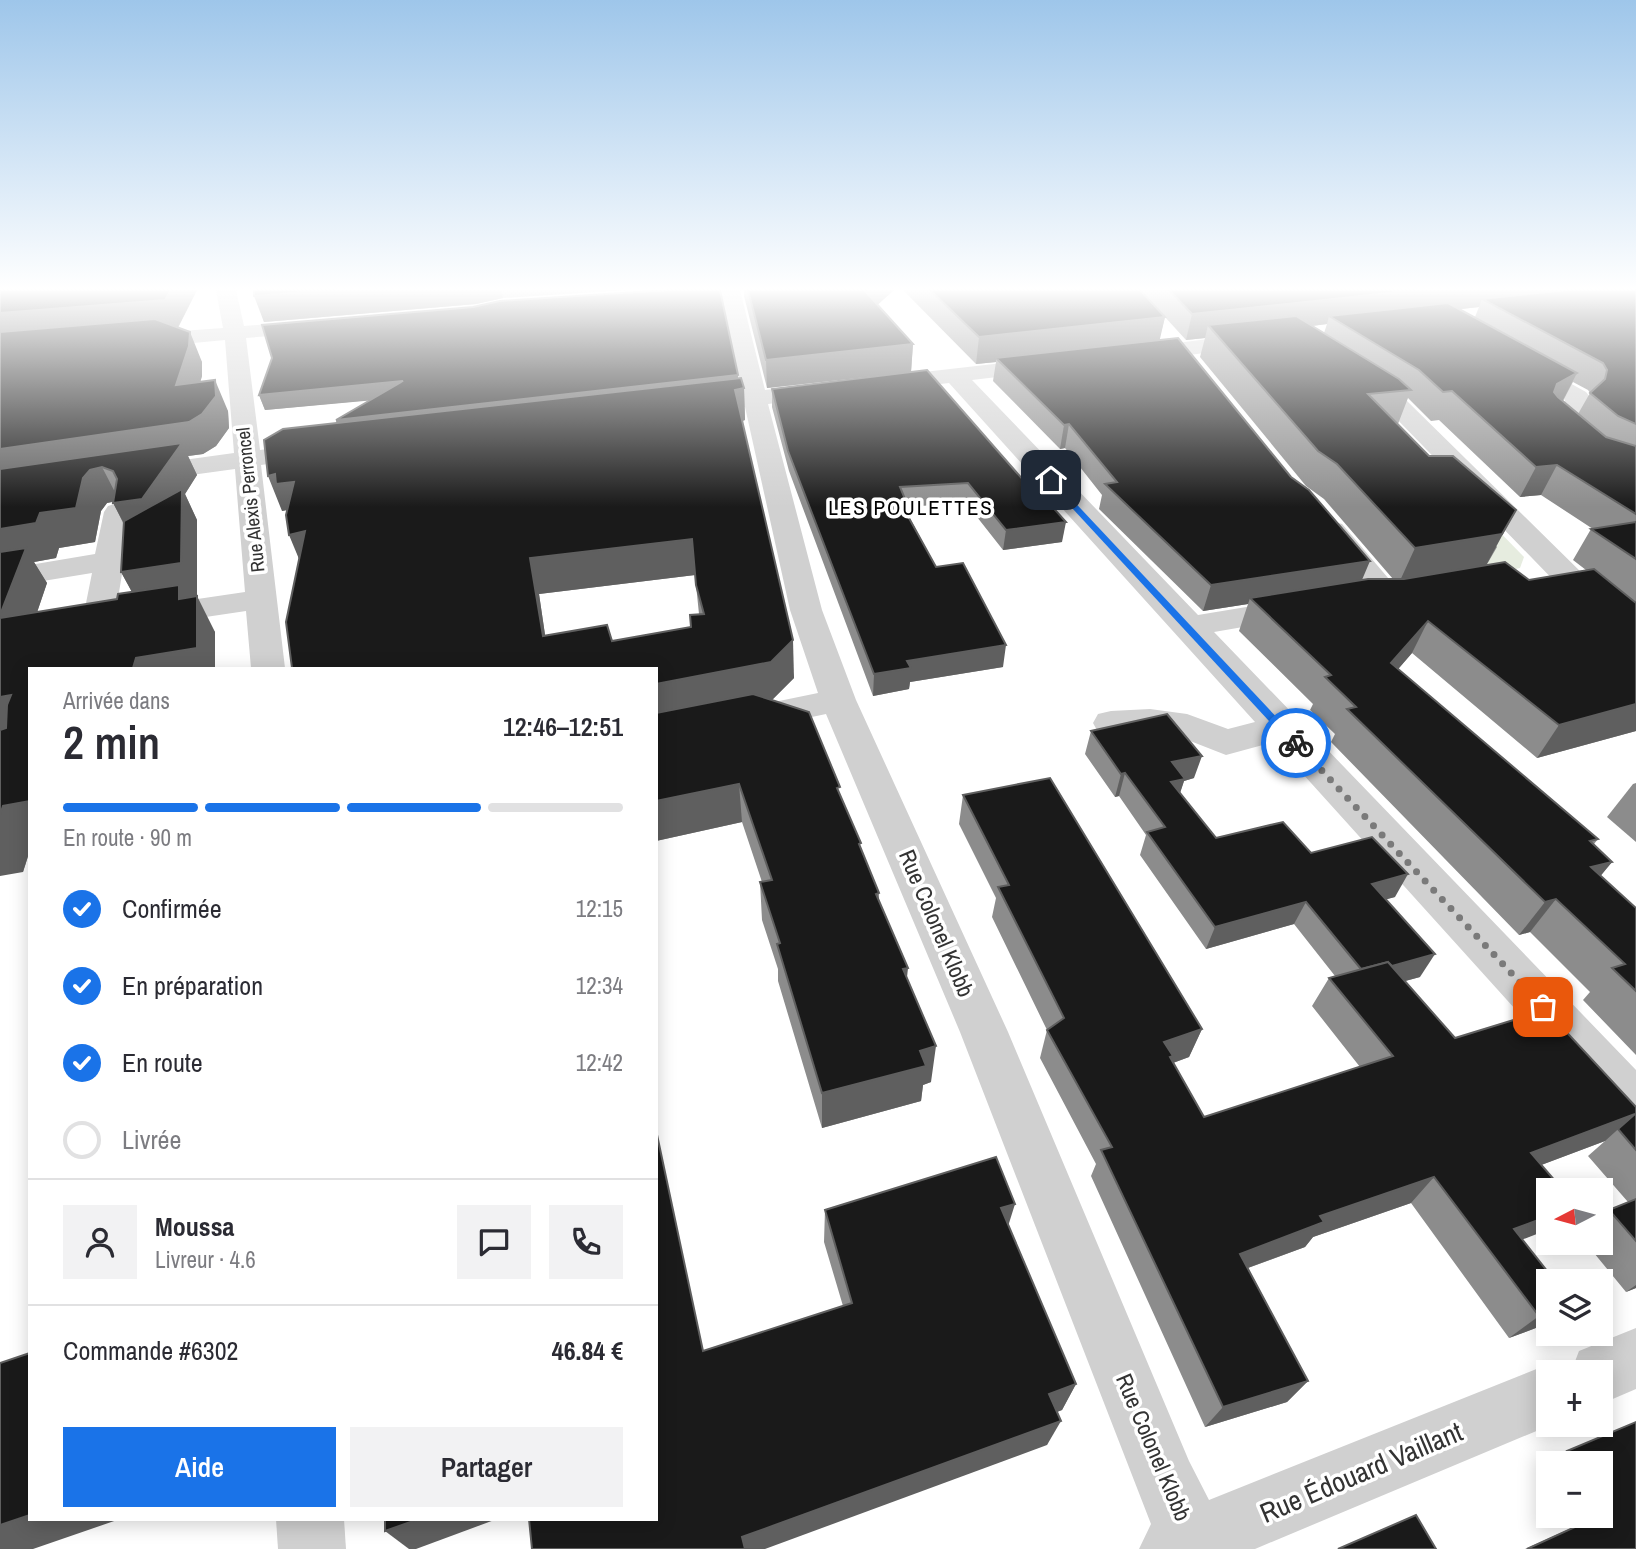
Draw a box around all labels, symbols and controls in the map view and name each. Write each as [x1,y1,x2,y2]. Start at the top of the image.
street label: Rue Alexis Perroncel [229,426,271,574]
pin [1021,450,1081,510]
icon: home [1032,461,1070,499]
district label: LES POULETTES [828,493,994,522]
text: Arrivée dans [63,685,170,716]
courier [1261,708,1331,778]
text: 12:46–12:51 [503,709,623,744]
text: 2 min [63,711,160,773]
icon: bike [1277,724,1315,762]
text: En route · 90 m [63,822,192,853]
street label: Rue Colonel Klobb [892,845,982,1001]
icon: check [63,890,101,928]
text: Confirmée [122,891,222,926]
text: 12:15 [576,893,623,924]
icon: check [63,967,101,1005]
text: En préparation [122,968,263,1003]
text: 12:34 [576,970,623,1001]
pin [1513,977,1573,1037]
icon: bag [1524,988,1562,1026]
icon: check [63,1044,101,1082]
text: En route [122,1045,203,1080]
text: 12:42 [576,1047,623,1078]
text: Livrée [122,1122,181,1157]
north arrow [1536,1178,1614,1255]
map controls [1536,1178,1613,1528]
button: person [63,1205,137,1279]
button: chat [457,1205,531,1279]
button: phone [549,1205,623,1279]
text: Moussa [155,1209,234,1244]
text: Livreur · 4.6 [155,1244,256,1275]
button: layers [1536,1269,1613,1346]
text: Commande #6302 [63,1333,238,1368]
text: 46.84 € [552,1333,623,1368]
button: + [1536,1360,1613,1437]
street label: Rue Colonel Klobb [1109,1369,1199,1525]
street label: Rue Édouard Vaillant [1254,1412,1468,1532]
button: Aide [63,1427,336,1507]
button: Partager [350,1427,623,1507]
button: − [1536,1451,1613,1528]

